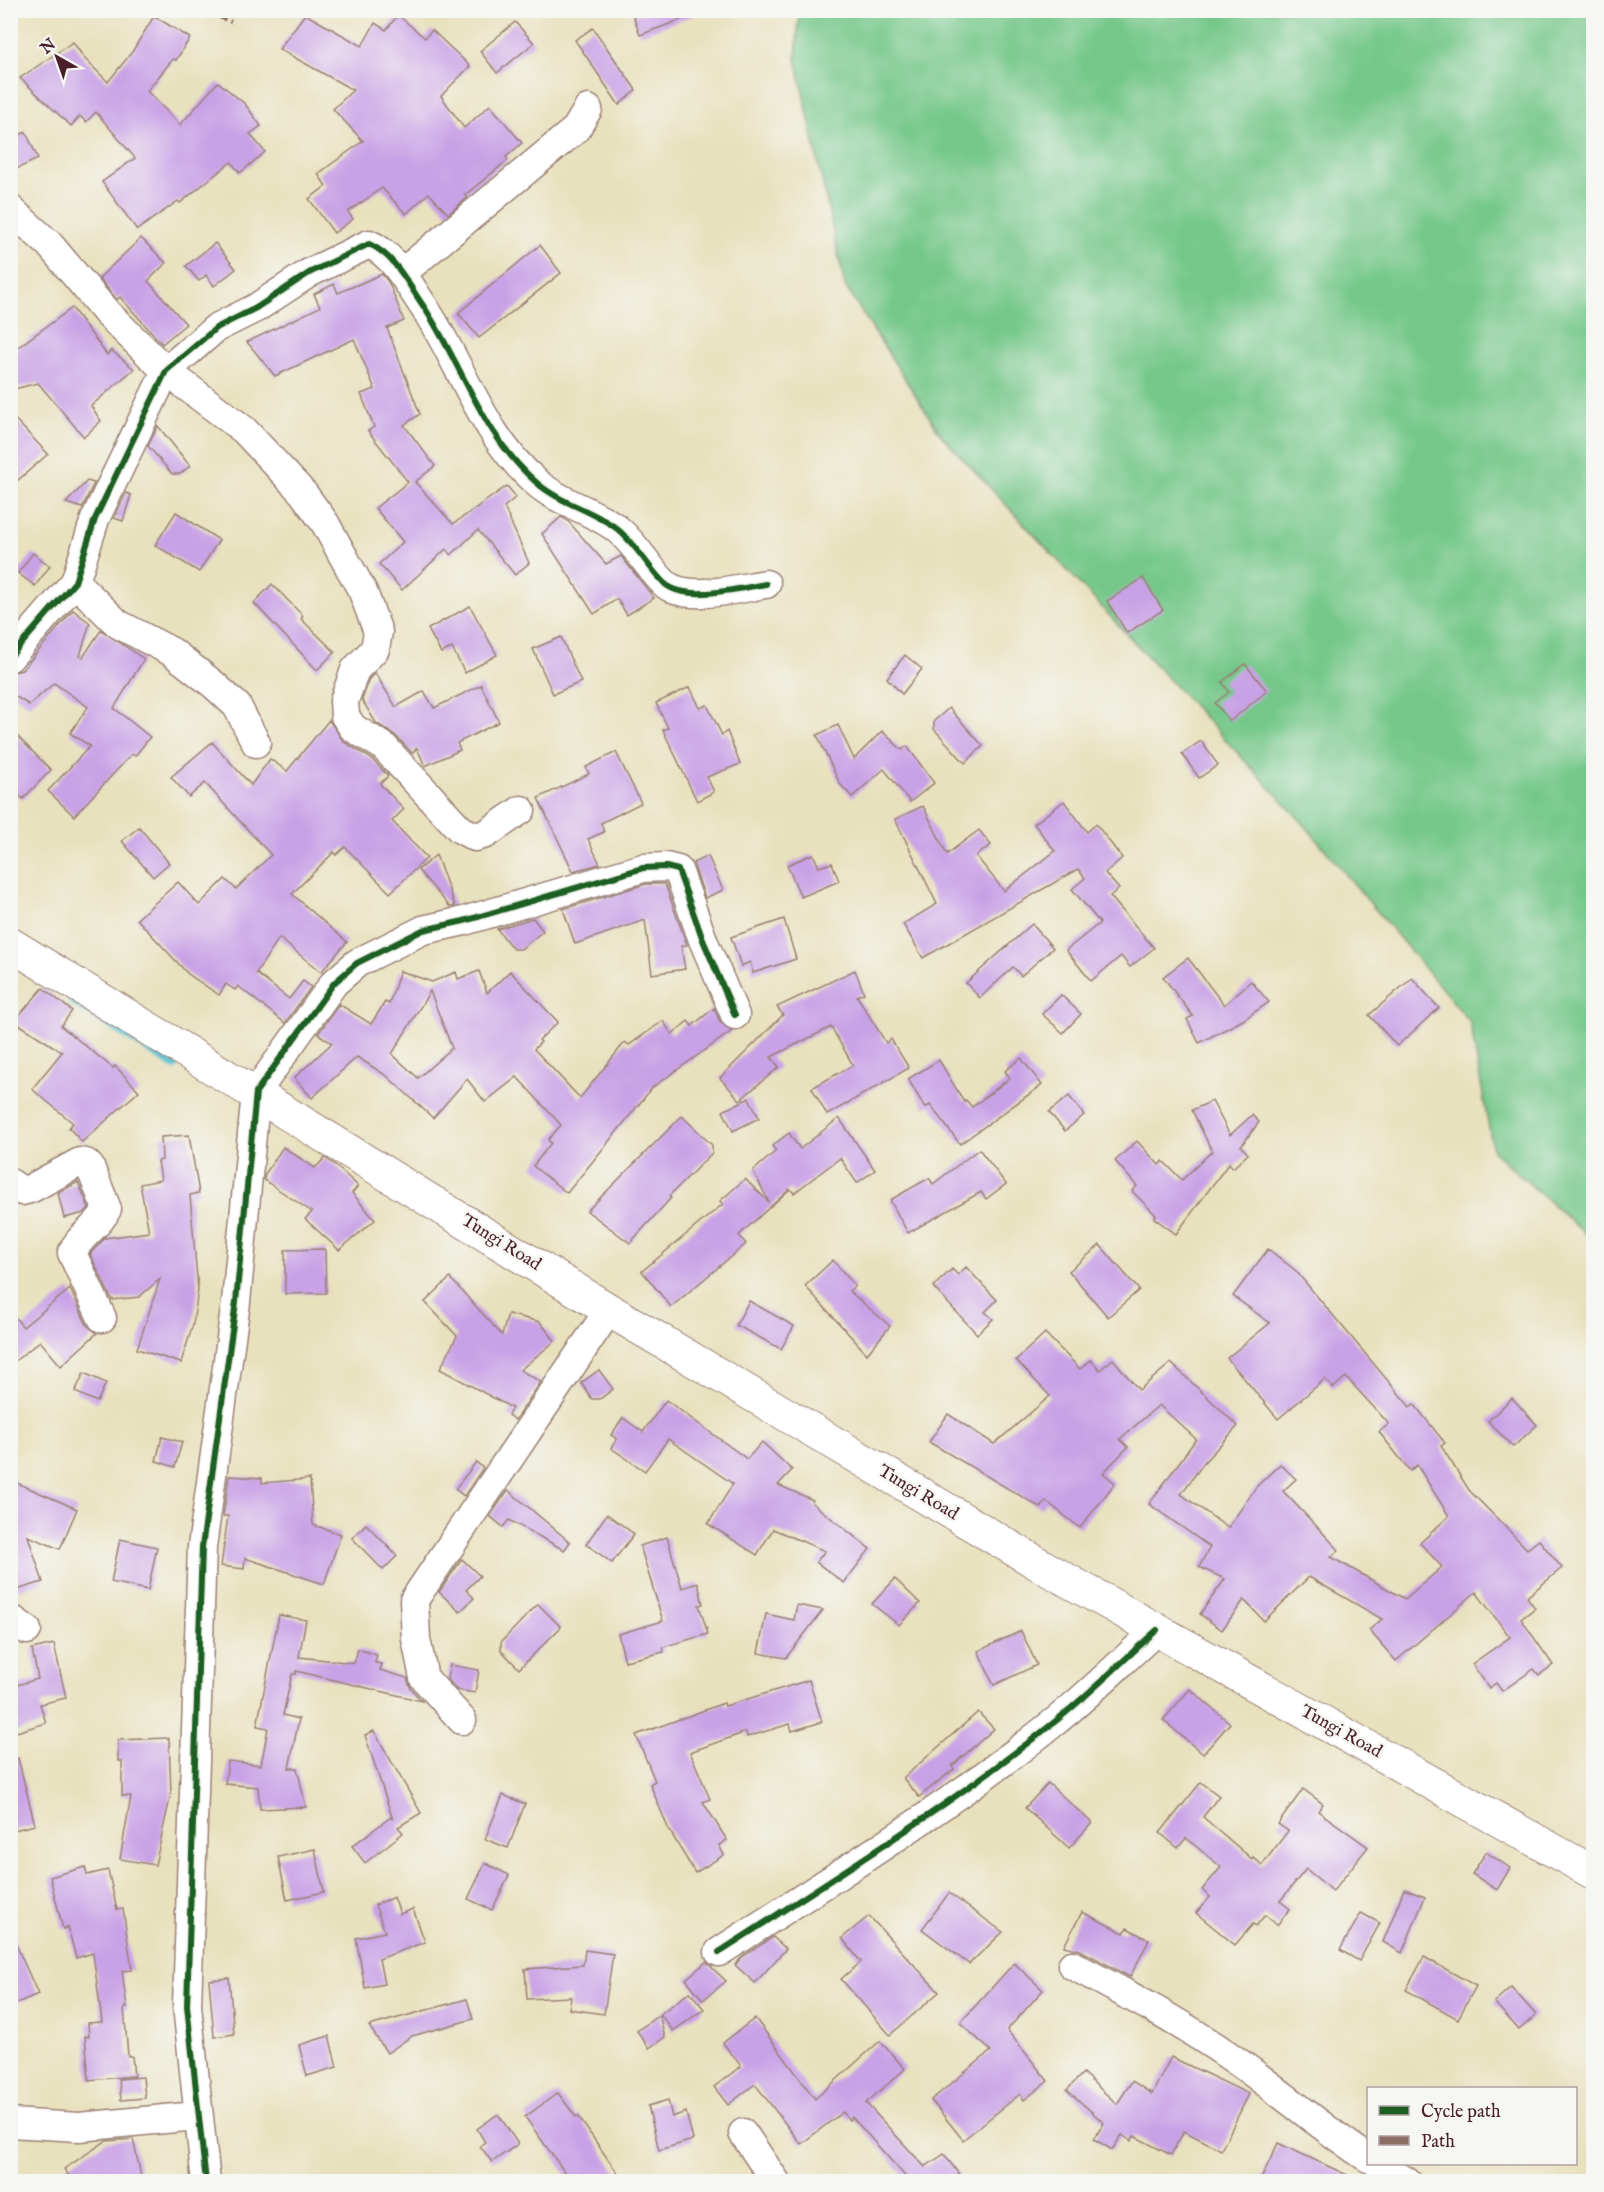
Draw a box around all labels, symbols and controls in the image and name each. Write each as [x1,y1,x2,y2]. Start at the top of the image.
north arrow [27,27,87,87]
text: N [36,35,60,60]
street label: Tungi Road [457,1209,545,1277]
street label: Tungi Road [874,1460,963,1526]
street label: Tungi Road [1296,1700,1386,1764]
legend [1367,2087,1577,2165]
text: Cycle path [1421,2101,1501,2124]
text: Path [1421,2131,1455,2154]

